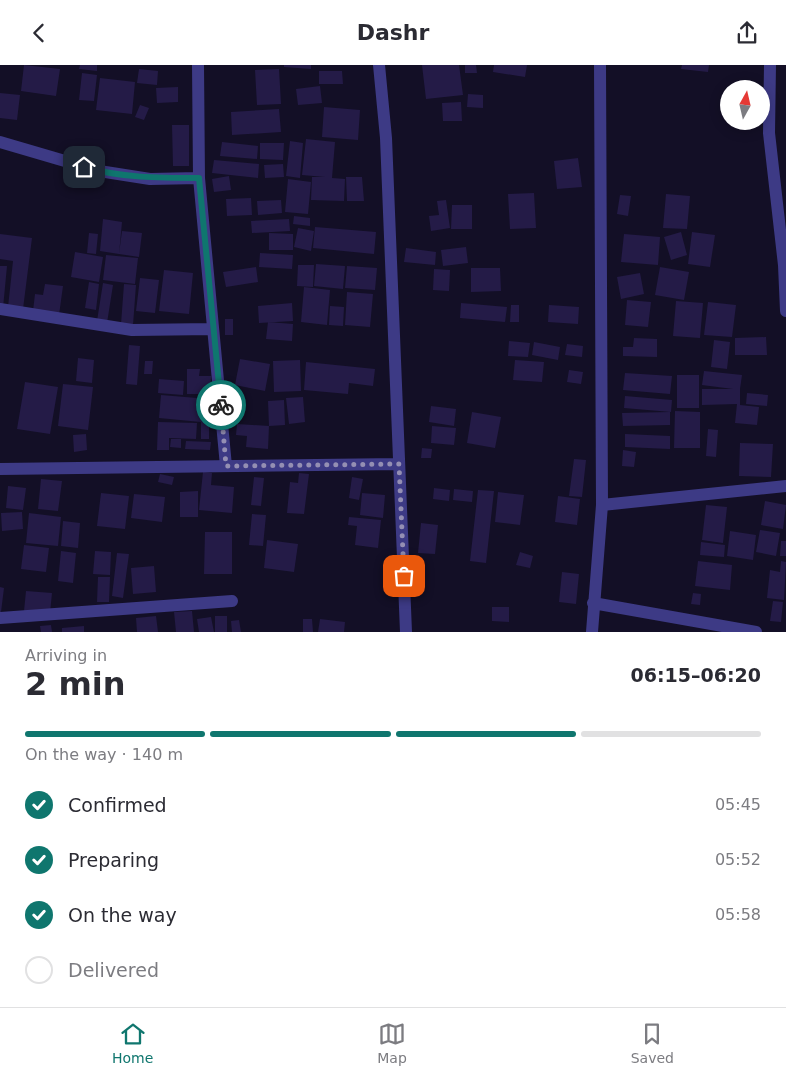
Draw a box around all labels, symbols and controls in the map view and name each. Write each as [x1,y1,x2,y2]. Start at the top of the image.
icon: back [25,19,53,47]
icon: share [733,19,761,47]
text: Dashr [357,20,429,45]
north arrow [720,80,770,130]
map controls [720,80,770,130]
pin [63,146,105,188]
icon: home [70,153,98,181]
courier [196,380,246,430]
icon: bike [207,391,235,419]
pin [383,555,425,597]
icon: bag [390,562,418,590]
text: Arriving in [25,646,107,665]
text: 06:15–06:20 [631,664,761,686]
text: 2 min [25,665,126,703]
text: On the way · 140 m [25,745,183,764]
icon: check [25,791,53,819]
text: Confirmed [68,794,167,816]
text: 05:45 [715,795,761,814]
icon: check [25,846,53,874]
text: Preparing [68,849,159,871]
text: 05:52 [715,850,761,869]
icon: check [25,901,53,929]
text: On the way [68,904,177,926]
text: 05:58 [715,905,761,924]
text: Delivered [68,959,159,981]
tab: Home [112,1020,153,1066]
tab: Map [377,1020,407,1066]
tab: Saved [631,1020,674,1066]

